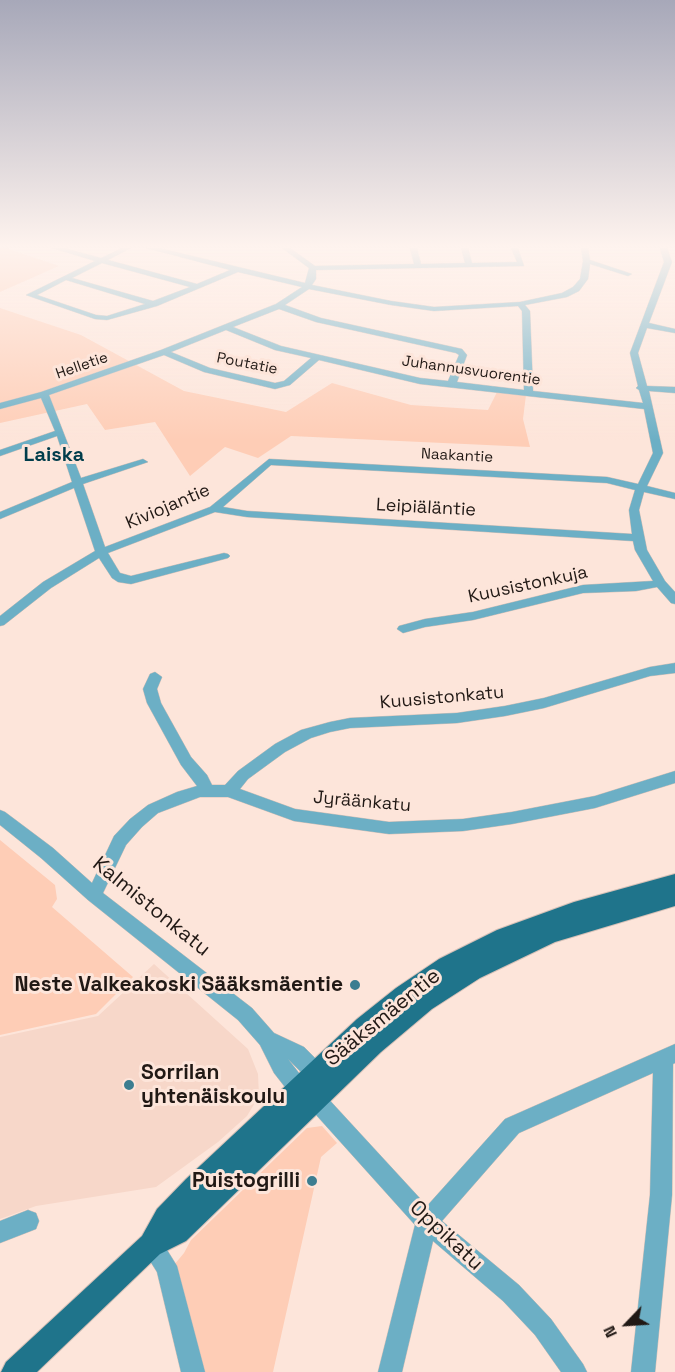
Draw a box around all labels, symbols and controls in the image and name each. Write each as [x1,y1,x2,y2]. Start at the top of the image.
street label: Helletie [53,349,111,383]
street label: Poutatie [215,349,279,379]
street label: Juhannusvuorentie [401,352,541,390]
district label: Laiska [24,444,84,468]
street label: Naakantie [420,445,494,467]
street label: Kiviojantie [123,480,213,534]
street label: Leipiäläntie [375,495,477,521]
street label: Kuusistonkuja [466,562,590,608]
street label: Kuusistonkatu [379,682,505,714]
street label: Jyräänkatu [312,787,412,817]
street label: Kalmistonkatu [87,852,215,962]
street label: Sääksmäentie [320,964,446,1072]
place label: Neste Valkeakoski Sääksmäentie [15,972,343,998]
marker: Neste Valkeakoski Sääksmäentie [348,978,362,992]
place label: Sorrilan yhtenäiskoulu [141,1060,285,1110]
marker: Sorrilan yhtenäiskoulu [122,1078,136,1092]
place label: Puistogrilli [192,1168,300,1194]
marker: Puistogrilli [305,1174,319,1188]
street label: Oppikatu [404,1196,488,1276]
north arrow [597,1294,657,1354]
text: N [598,1323,622,1341]

